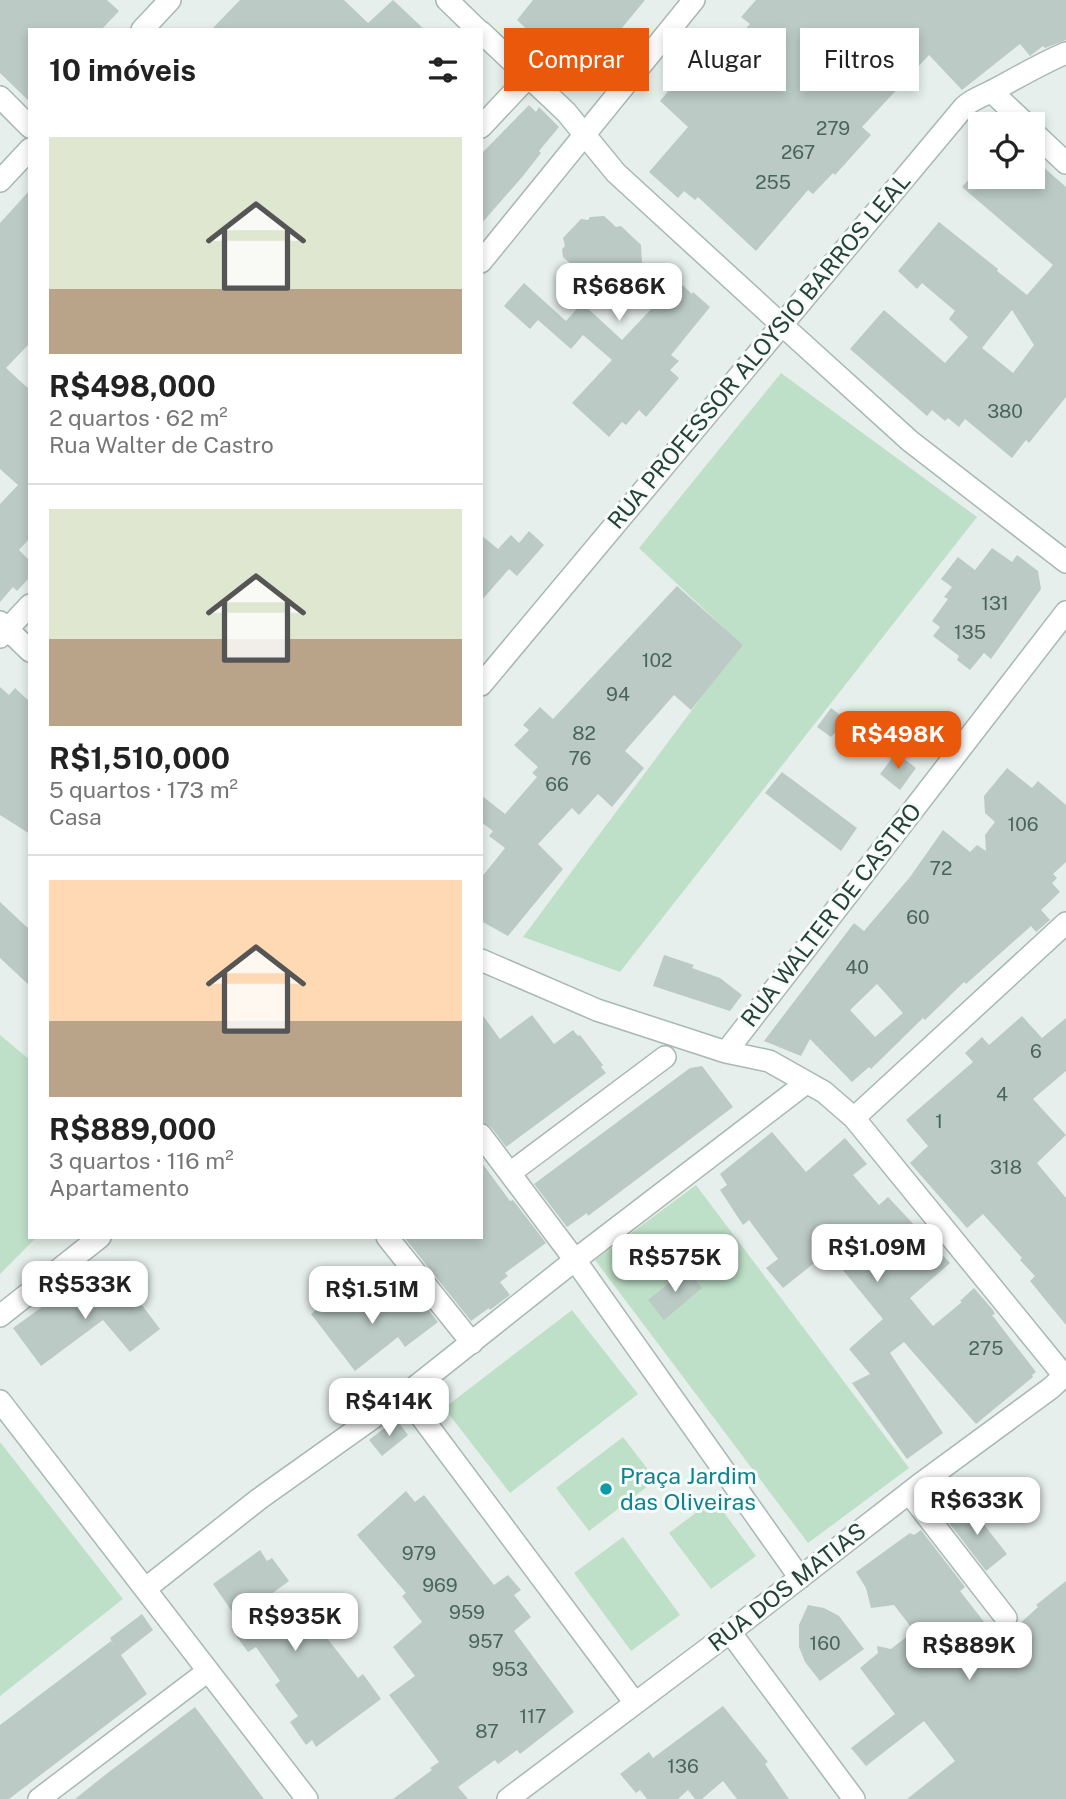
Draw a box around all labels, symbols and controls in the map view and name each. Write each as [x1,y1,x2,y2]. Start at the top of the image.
chip: Comprar [504,28,649,91]
chip: Alugar [663,28,786,91]
chip: Filtros [800,28,919,91]
icon: filters [424,51,462,89]
text: 10 imóveis [49,52,196,88]
map controls [968,112,1045,189]
button: locate [968,112,1045,189]
house number: 279 [816,117,850,139]
house number: 267 [781,141,815,163]
street label: RUA PROFESSOR ALOYSIO BARROS LEAL [602,167,916,534]
house number: 255 [755,171,791,193]
icon: home [193,183,319,309]
pin: R$686K [562,264,676,323]
text: R$686K [572,272,666,299]
text: R$498,000 [49,368,216,404]
house number: 380 [987,400,1023,422]
text: 2 quartos · 62 m² [49,404,228,431]
text: Rua Walter de Castro [49,431,274,458]
icon: home [193,555,319,681]
house number: 131 [981,592,1009,614]
house number: 135 [954,621,986,643]
house number: 102 [642,649,672,671]
house number: 94 [606,683,630,705]
pin: R$498K [841,712,955,771]
text: R$498K [851,720,945,747]
house number: 82 [572,722,596,744]
text: R$1,510,000 [49,740,230,776]
house number: 76 [569,747,591,769]
house number: 66 [545,773,569,795]
text: 5 quartos · 173 m² [49,776,238,803]
street label: RUA WALTER DE CASTRO [735,798,926,1032]
text: Casa [49,803,102,830]
house number: 106 [1007,813,1039,835]
house number: 72 [930,857,952,879]
house number: 60 [906,906,930,928]
icon: home [193,926,319,1052]
house number: 40 [845,956,869,978]
house number: 6 [1030,1040,1042,1062]
house number: 4 [996,1083,1008,1105]
house number: 1 [935,1110,943,1132]
text: R$889,000 [49,1111,216,1147]
text: 3 quartos · 116 m² [49,1147,234,1174]
house number: 318 [990,1156,1022,1178]
text: Apartamento [49,1174,189,1201]
pin: R$1.09M [812,1224,942,1284]
text: R$1.09M [828,1233,926,1260]
pin: R$575K [618,1234,732,1294]
text: R$575K [628,1243,722,1270]
pin: R$533K [28,1262,142,1321]
pin: R$1.51M [307,1266,437,1326]
text: R$533K [38,1270,132,1297]
text: R$1.51M [325,1275,419,1302]
house number: 275 [969,1337,1003,1359]
pin: R$414K [332,1378,446,1438]
text: R$414K [345,1387,433,1414]
place label: Praça Jardim das Oliveiras [620,1462,757,1515]
pin: R$633K [920,1478,1034,1537]
marker: Praça Jardim das Oliveiras [598,1481,614,1497]
text: R$633K [930,1486,1024,1513]
street label: RUA DOS MATIAS [703,1517,871,1656]
house number: 979 [402,1542,436,1564]
house number: 969 [422,1574,458,1596]
pin: R$935K [238,1594,352,1653]
house number: 959 [449,1601,485,1623]
text: R$935K [248,1602,342,1629]
pin: R$889K [912,1622,1026,1682]
house number: 957 [468,1630,504,1652]
text: R$889K [922,1631,1016,1658]
house number: 160 [809,1632,841,1654]
house number: 953 [492,1658,528,1680]
house number: 117 [520,1705,546,1727]
house number: 87 [475,1720,499,1742]
house number: 136 [667,1755,699,1777]

